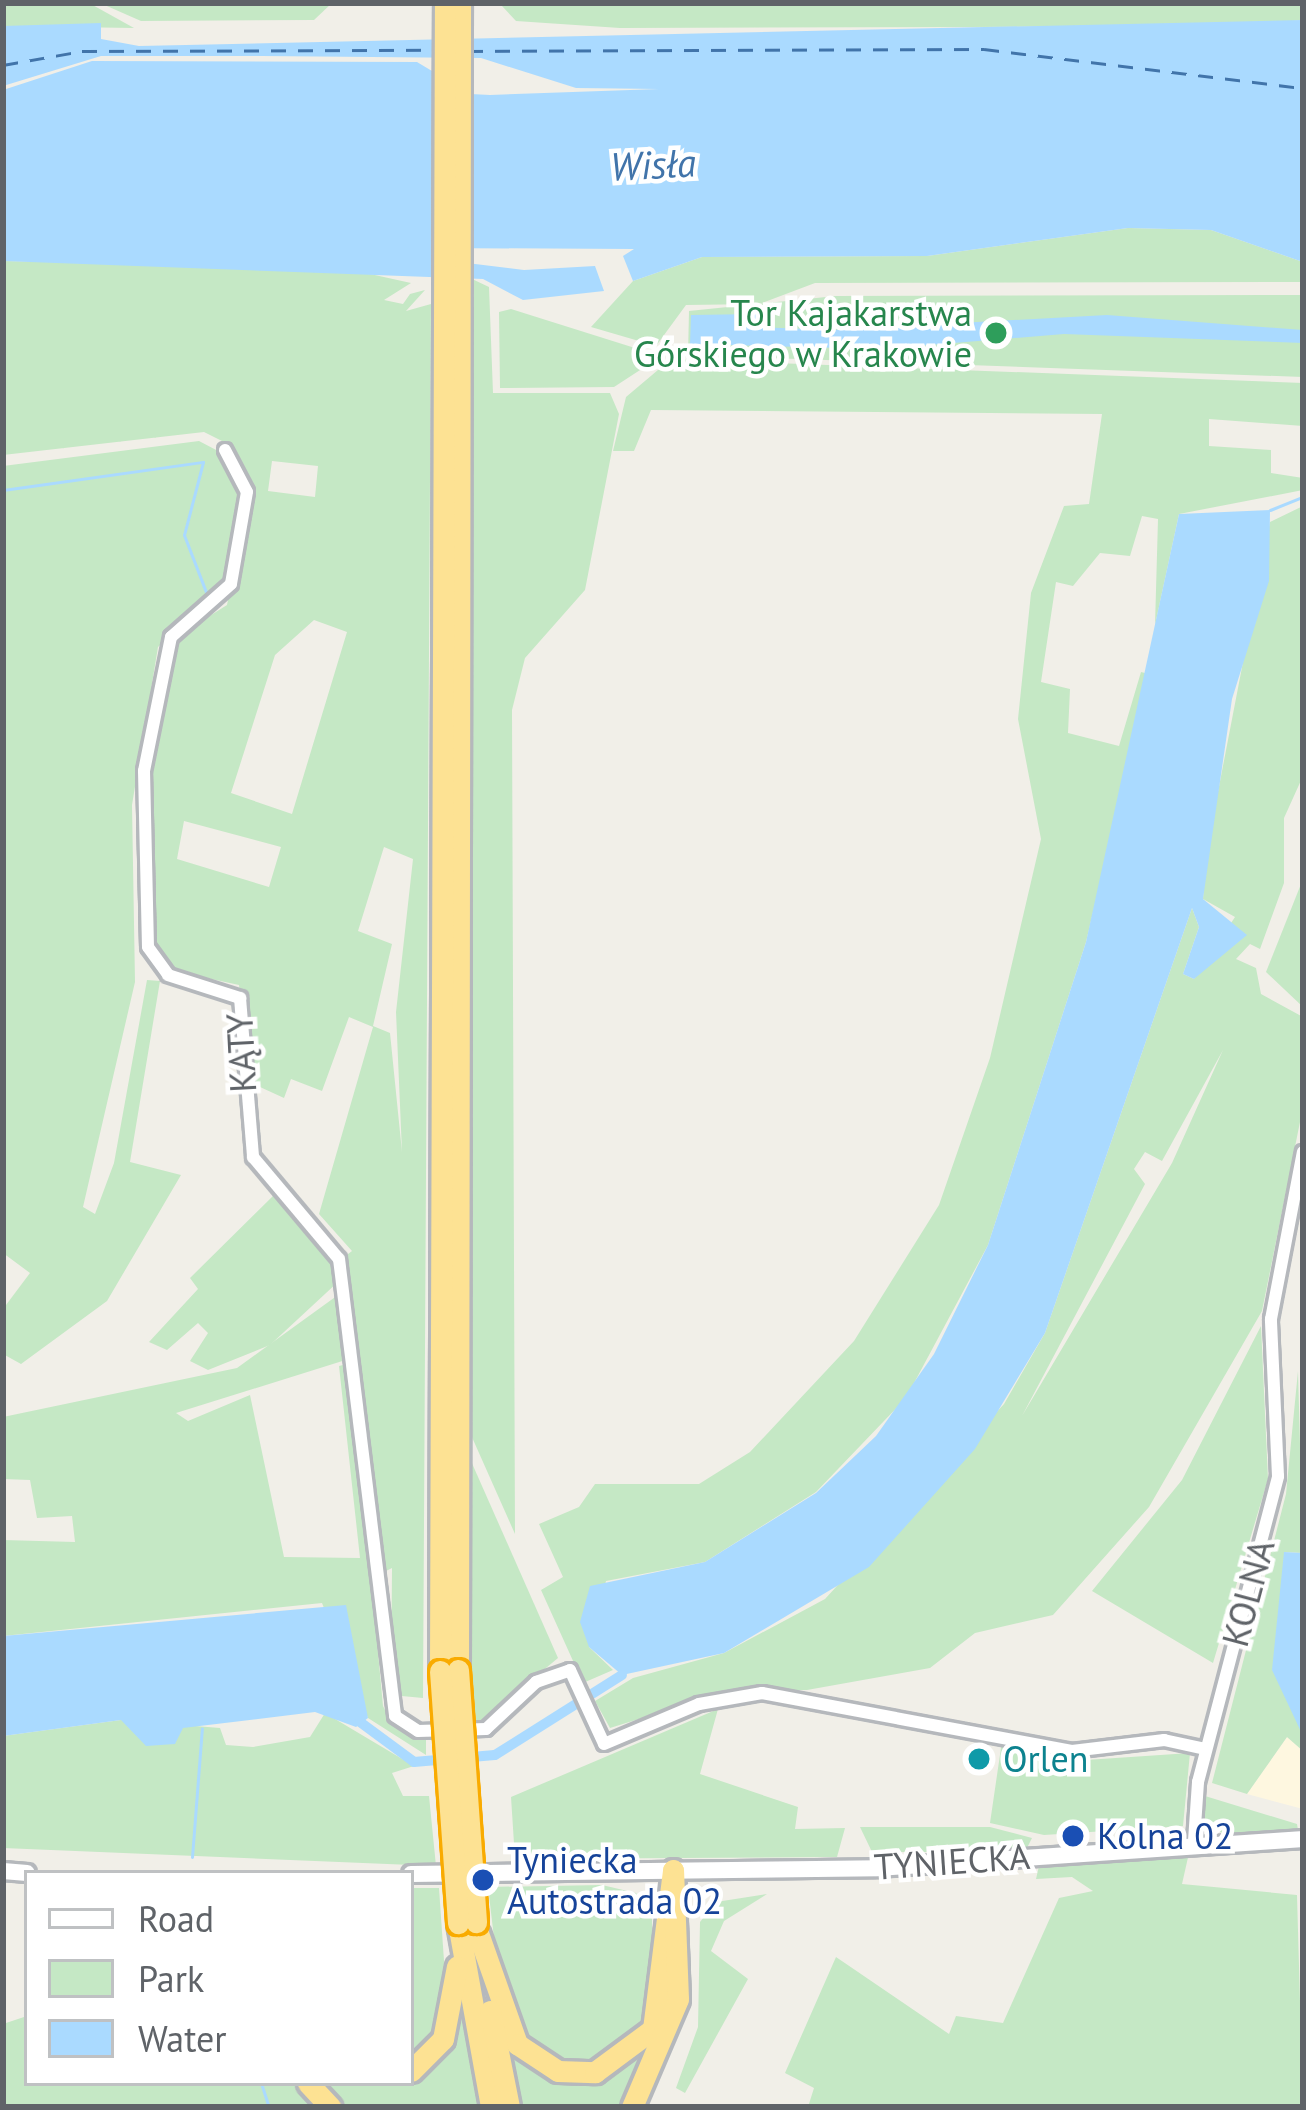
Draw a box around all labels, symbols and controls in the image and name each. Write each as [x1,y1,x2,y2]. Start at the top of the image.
water label: Wisła [609,139,697,191]
place label: Tor Kajakarstwa Górskiego w Krakowie [633,290,972,375]
marker: Tor Kajakarstwa Górskiego w Krakowie [983,320,1009,346]
street label: KĄTY [217,1012,265,1094]
street label: KOLNA [1213,1535,1283,1651]
place label: Orlen [1003,1737,1088,1781]
marker: Orlen [966,1746,992,1772]
place label: Kolna 02 [1097,1814,1233,1858]
marker: Kolna 02 [1060,1823,1086,1849]
street label: TYNIECKA [873,1834,1031,1888]
place label: Tyniecka Autostrada 02 [507,1837,722,1922]
marker: Tyniecka Autostrada 02 [470,1867,496,1893]
legend [24,1870,414,2086]
text: Road [138,1895,214,1942]
text: Park [138,1955,204,2002]
text: Water [138,2015,227,2062]

